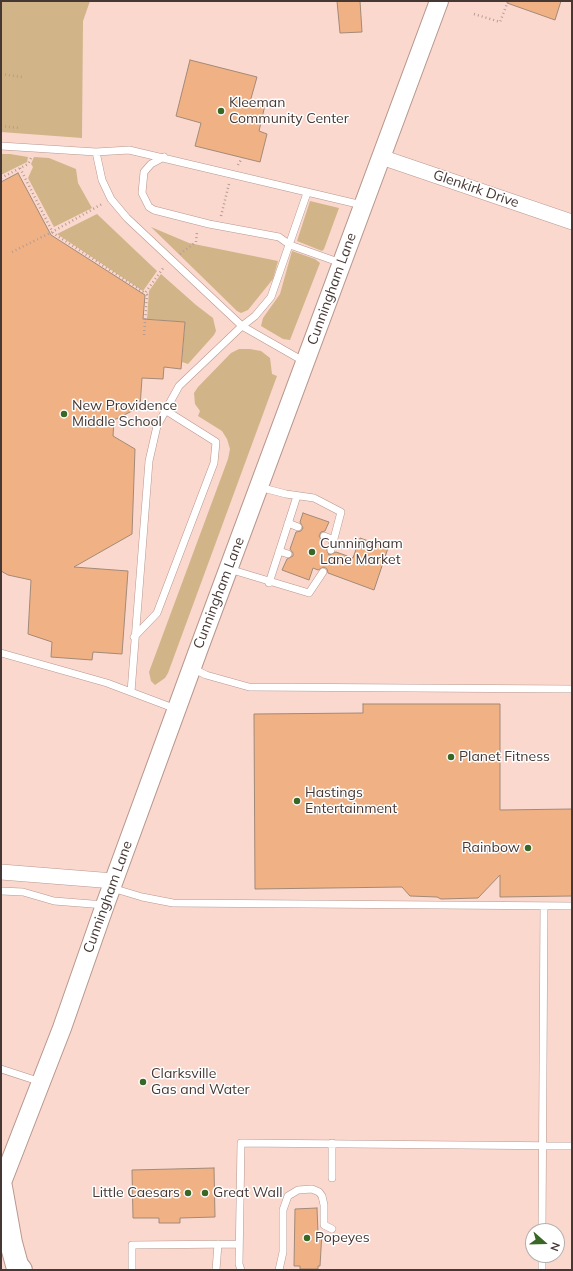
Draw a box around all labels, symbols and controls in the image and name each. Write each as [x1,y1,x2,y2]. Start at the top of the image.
place label: Kleeman Community Center [229,95,349,128]
marker: Kleeman Community Center [216,106,226,116]
street label: Glenkirk Drive [431,166,521,212]
street label: Cunningham Lane [304,231,360,347]
place label: New Providence Middle School [72,398,177,430]
marker: New Providence Middle School [59,409,69,419]
street label: Cunningham Lane [190,535,248,651]
place label: Cunningham Lane Market [320,536,403,568]
marker: Cunningham Lane Market [307,547,317,557]
place label: Planet Fitness [459,749,550,765]
marker: Planet Fitness [446,752,456,762]
place label: Hastings Entertainment [305,785,397,818]
marker: Hastings Entertainment [292,796,302,806]
street label: Cunningham Lane [80,839,136,955]
place label: Rainbow [462,840,520,856]
marker: Rainbow [523,843,533,853]
place label: Clarksville Gas and Water [151,1066,250,1098]
marker: Clarksville Gas and Water [138,1077,148,1087]
place label: Little Caesars [92,1185,180,1201]
place label: Great Wall [213,1185,283,1201]
marker: Little Caesars [183,1188,193,1198]
marker: Great Wall [200,1188,210,1198]
north arrow [525,1223,565,1263]
place label: Popeyes [315,1230,370,1246]
marker: Popeyes [302,1233,312,1243]
text: N [547,1240,563,1253]

